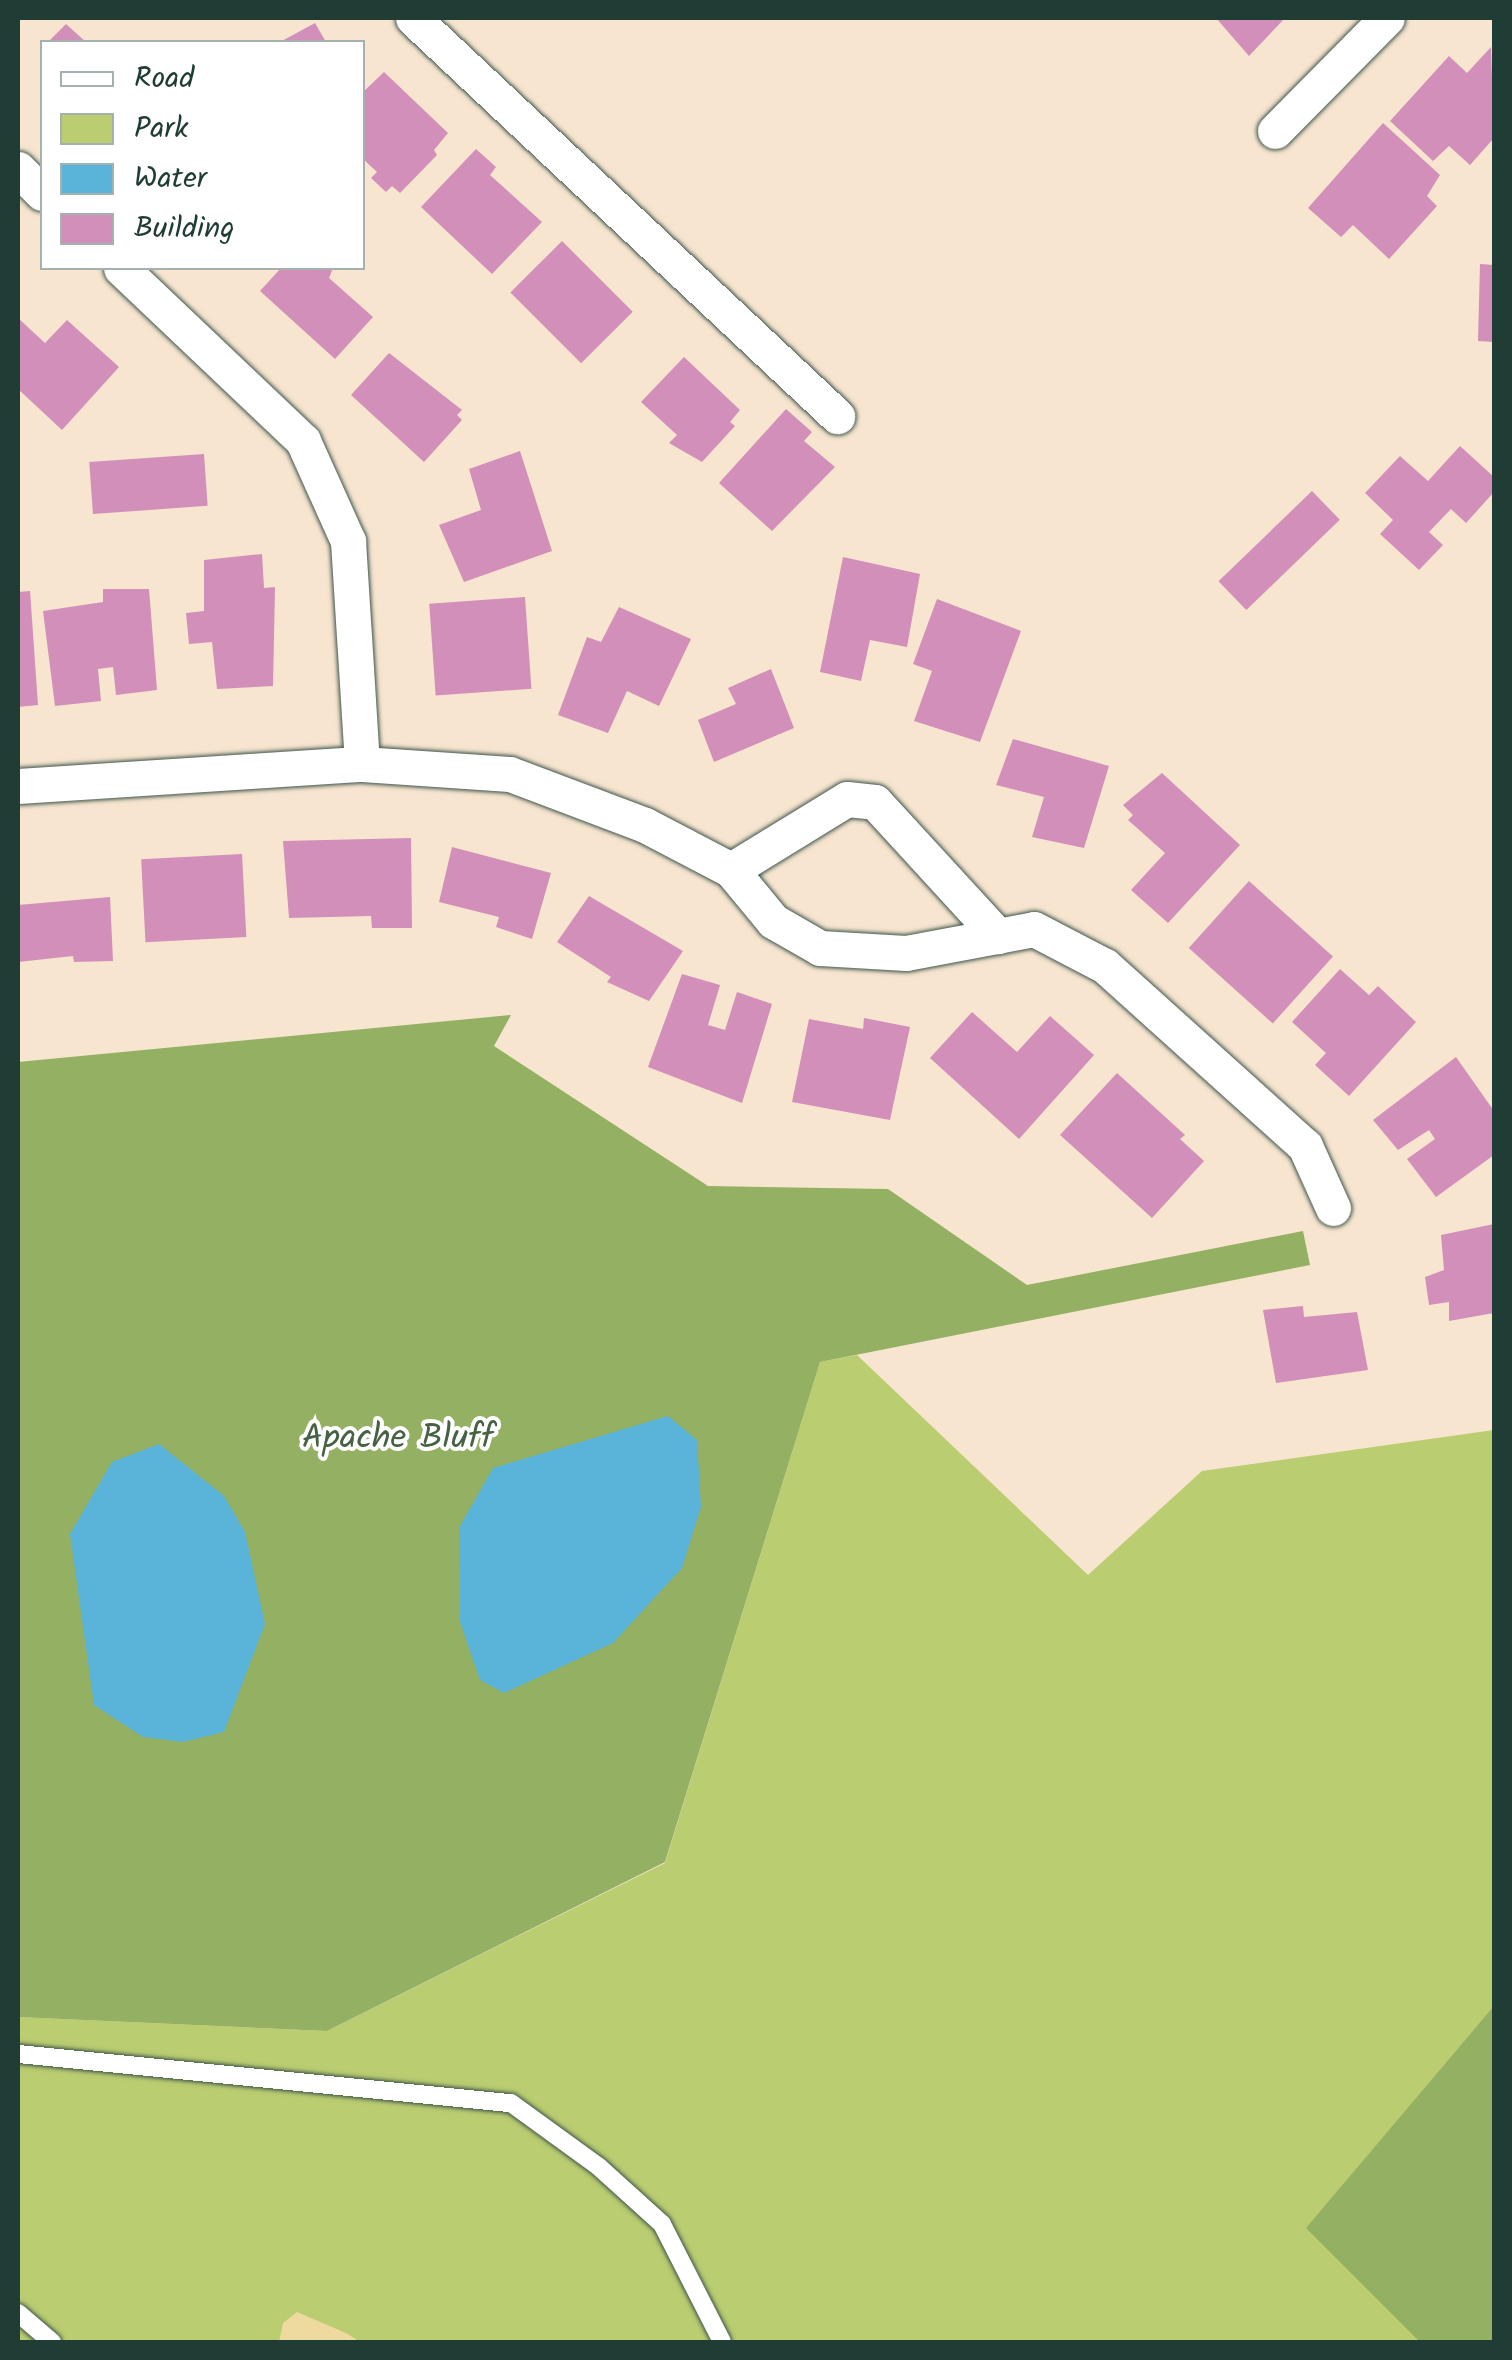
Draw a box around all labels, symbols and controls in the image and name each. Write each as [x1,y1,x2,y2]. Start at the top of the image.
legend [40,40,365,270]
text: Road [134,55,194,103]
text: Park [134,105,188,153]
text: Water [134,155,207,203]
text: Building [134,205,234,253]
park label: Apache Bluff [302,1418,494,1460]

